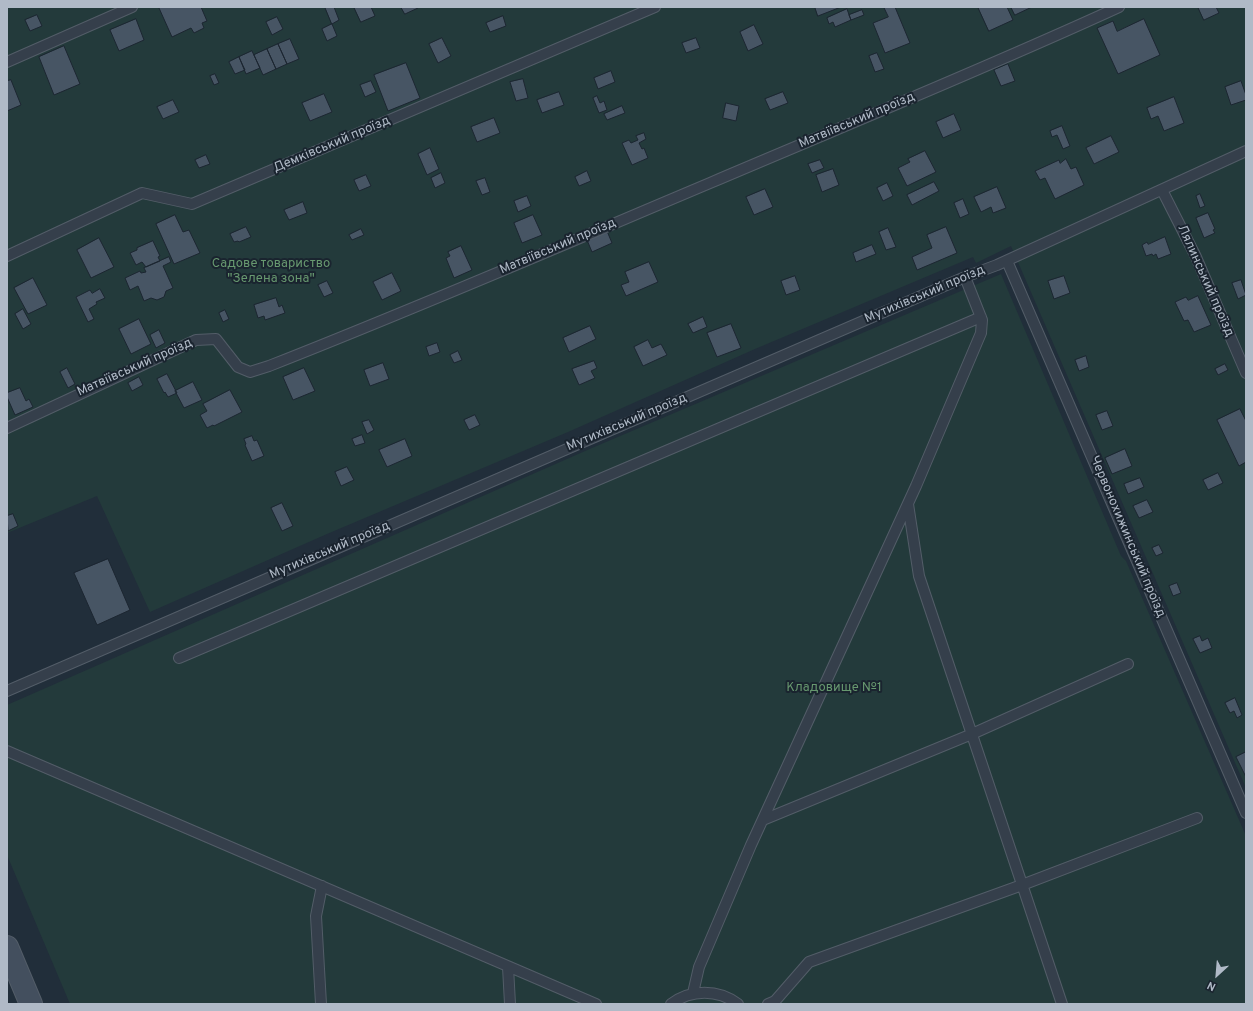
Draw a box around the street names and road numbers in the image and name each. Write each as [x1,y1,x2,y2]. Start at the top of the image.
street label: Матвіївський проїзд [797,89,917,153]
street label: Демківський проїзд [271,113,393,177]
street label: Матвіївський проїзд [498,215,618,279]
street label: Лялинський проїзд [1173,222,1237,340]
street label: Мутихівський проїзд [863,263,987,327]
street label: Матвіївський проїзд [75,336,195,400]
street label: Мутихівський проїзд [565,391,689,455]
street label: Червонохижинський проїзд [1086,454,1168,620]
street label: Мутихівський проїзд [268,519,392,583]

